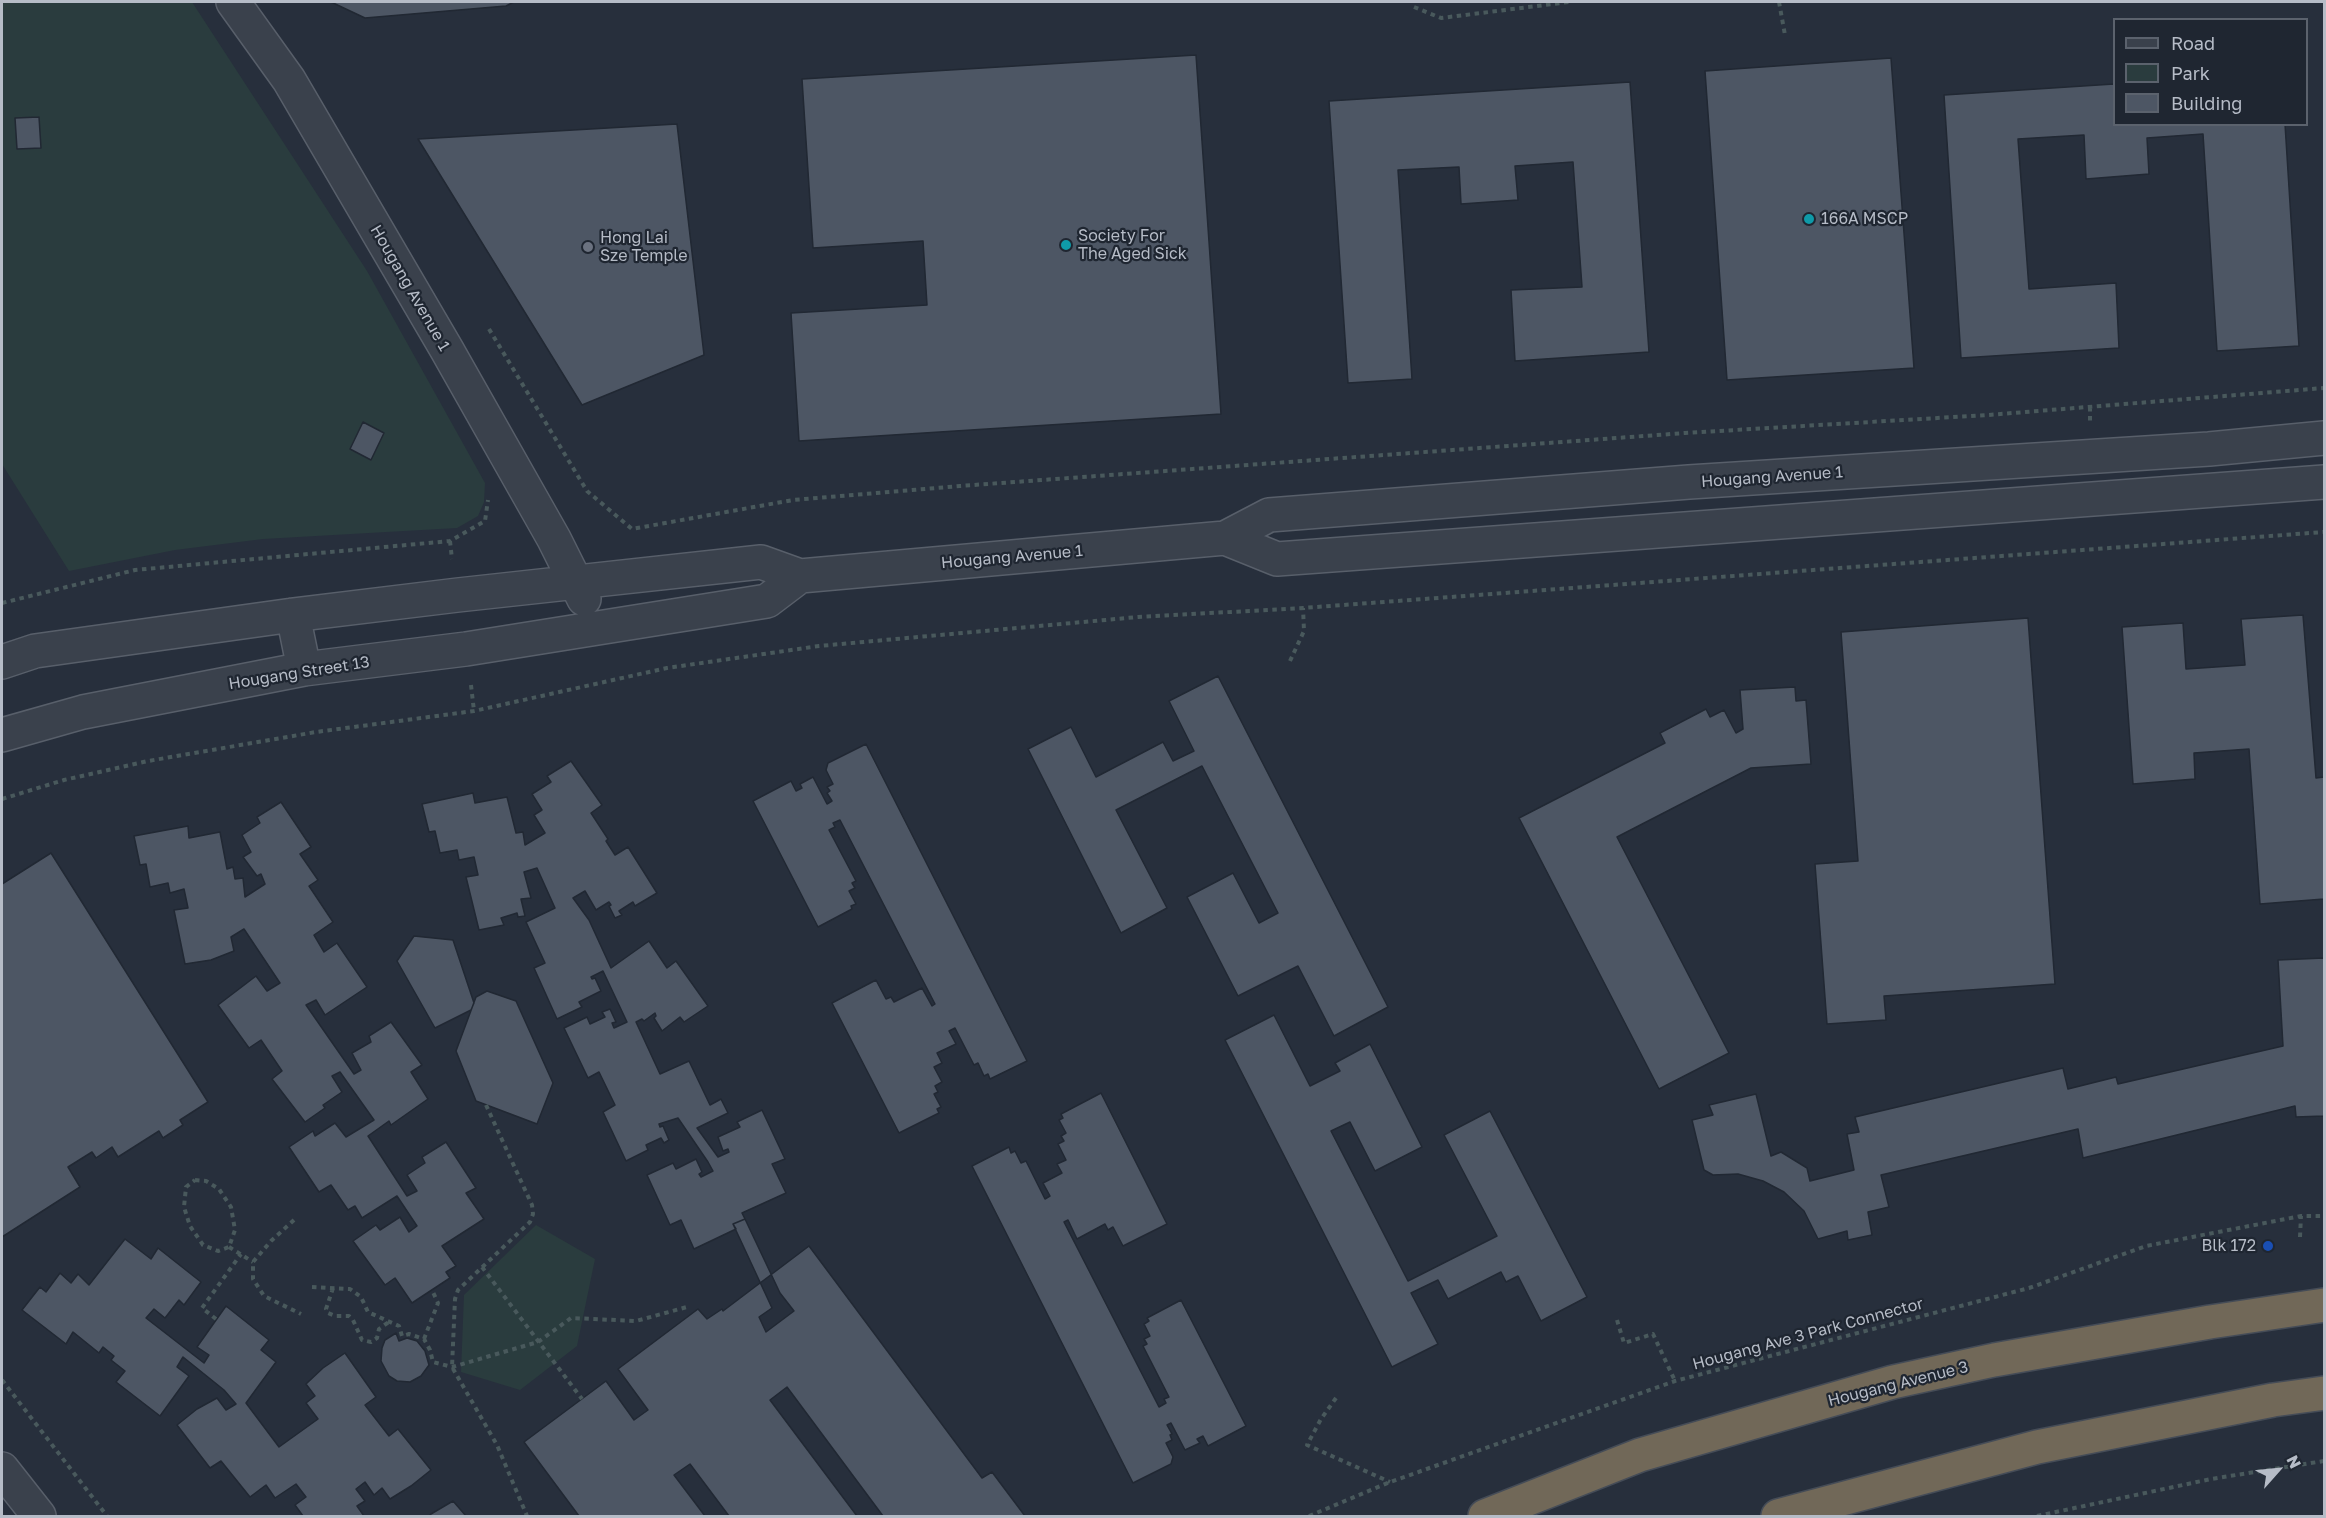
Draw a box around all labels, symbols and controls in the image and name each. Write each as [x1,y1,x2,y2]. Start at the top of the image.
legend [2113,18,2308,126]
text: Road [2171,32,2215,54]
text: Park [2171,62,2210,84]
text: Building [2171,92,2242,114]
place label: 166A MSCP [1821,209,1908,229]
marker: 166A MSCP [1802,212,1816,226]
street label: Hougang Avenue 1 [366,222,454,354]
place label: Society For The Aged Sick [1078,226,1187,264]
place label: Hong Lai Sze Temple [600,228,688,266]
marker: Society For The Aged Sick [1059,238,1073,252]
marker: Hong Lai Sze Temple [581,240,595,254]
street label: Hougang Avenue 1 [1700,462,1844,492]
street label: Hougang Avenue 1 [940,541,1084,573]
street label: Hougang Street 13 [227,652,371,694]
place label: Blk 172 [2202,1236,2256,1256]
marker: Blk 172 [2261,1239,2275,1253]
street label: Hougang Ave 3 Park Connector [1691,1294,1925,1374]
street label: Hougang Avenue 3 [1826,1357,1970,1411]
north arrow [2248,1440,2308,1500]
text: N [2282,1452,2306,1472]

